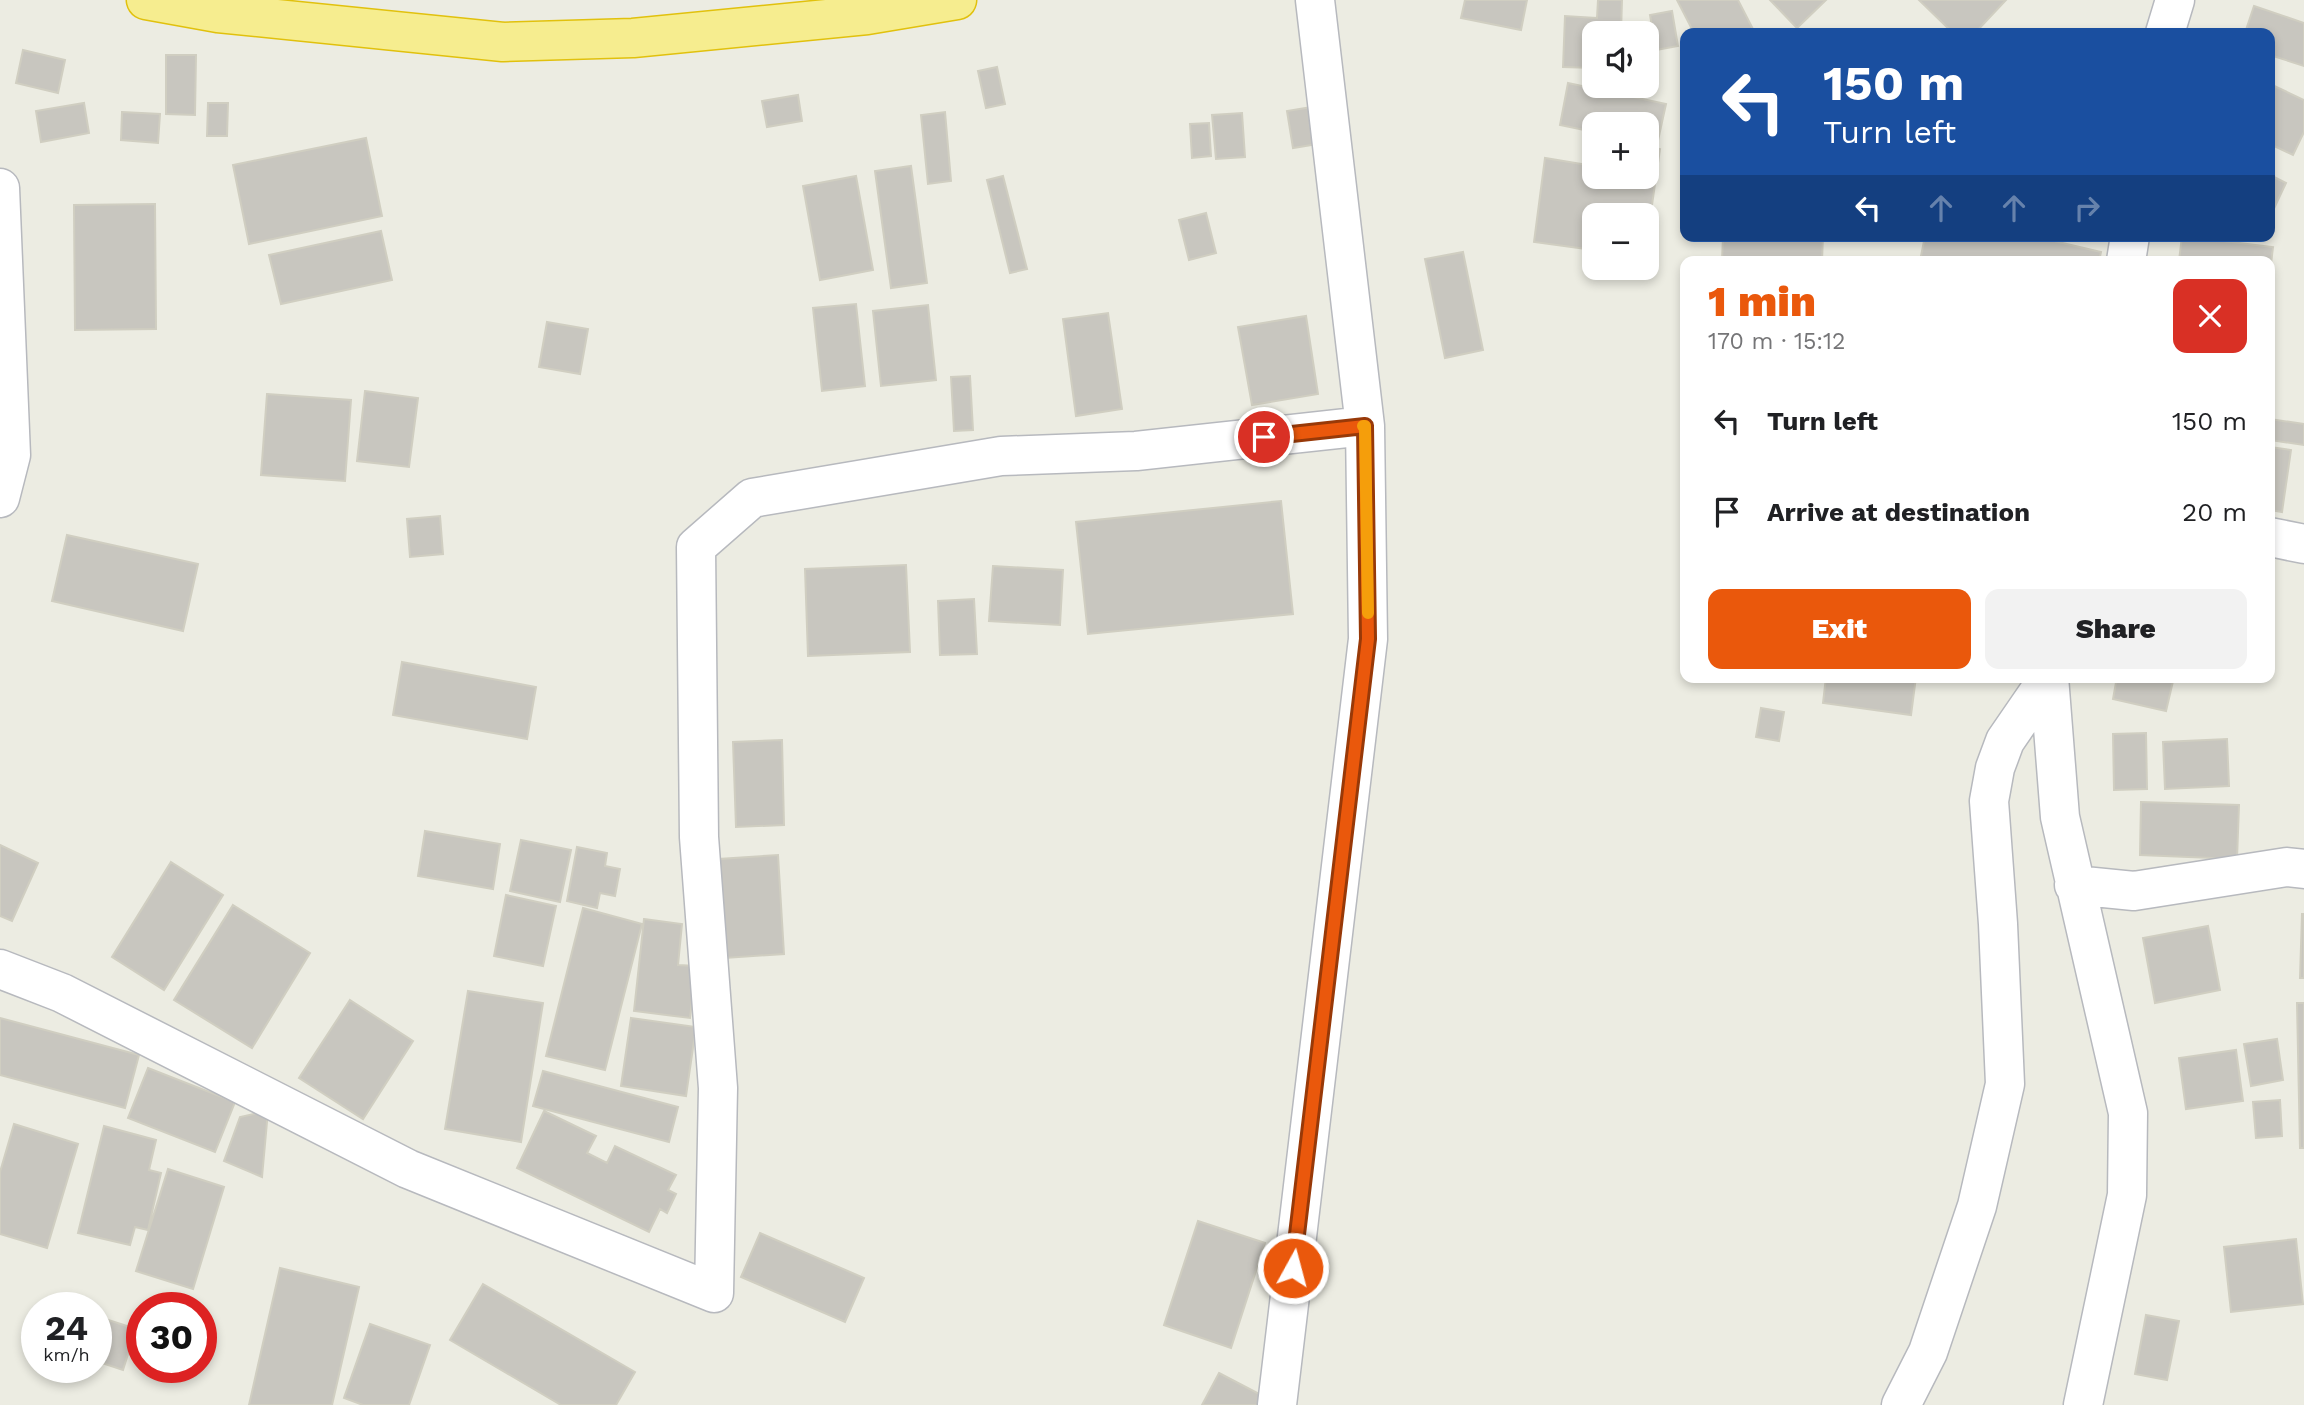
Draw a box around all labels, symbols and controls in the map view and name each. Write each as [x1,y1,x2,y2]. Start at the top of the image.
map controls [1582,21,1659,280]
button: sound [1582,21,1659,98]
text: 150 m [1823,54,1964,112]
icon: left [1708,56,1799,147]
button: + [1582,112,1659,189]
text: Turn left [1823,113,1956,151]
icon: left [1849,189,1887,227]
icon: ahead [1922,189,1960,227]
icon: ahead [1995,189,2033,227]
icon: right [2068,189,2106,227]
button: − [1582,203,1659,280]
text: 1 min [1708,277,1816,326]
button: close [2173,279,2247,353]
text: 170 m · 15:12 [1708,328,1845,355]
icon: left [1708,402,1746,440]
text: Turn left [1767,406,1878,436]
text: 150 m [2172,406,2247,436]
pin [1234,407,1294,467]
icon: arrive [1245,418,1283,456]
icon: arrive [1708,493,1746,531]
text: Arrive at destination [1767,497,2030,527]
text: 20 m [2182,497,2247,527]
button: Exit [1708,589,1971,669]
button: Share [1985,589,2247,669]
position arrow [1256,1231,1330,1305]
speed limit sign: 30 [126,1292,217,1383]
text: 24 [45,1307,88,1349]
text: km/h [43,1344,90,1365]

